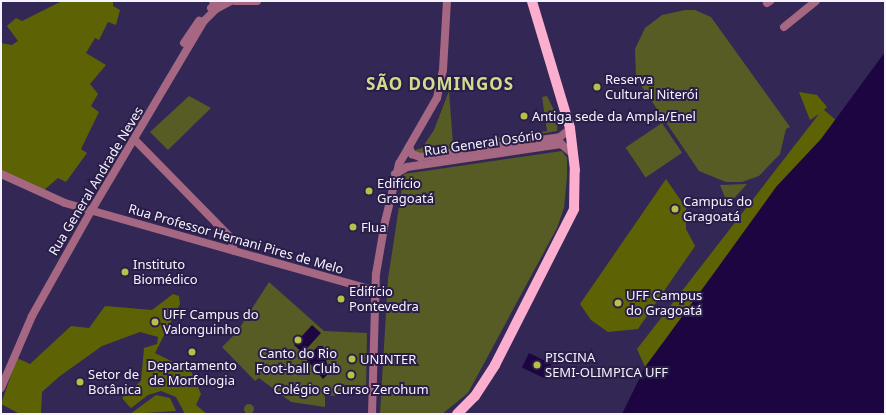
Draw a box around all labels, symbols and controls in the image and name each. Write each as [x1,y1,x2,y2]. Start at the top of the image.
place label: Reserva Cultural Niterói [605,72,698,103]
district label: SÃO DOMINGOS [366,74,514,94]
marker: Reserva Cultural Niterói [592,82,602,92]
street label: Rua General Andrade Neves [45,104,147,258]
place label: Antiga sede da Ampla/Enel [532,108,696,124]
marker: Antiga sede da Ampla/Enel [519,111,529,121]
street label: Rua General Osório [423,127,543,159]
place label: Edifício Gragoatá [377,176,434,207]
marker: Edifício Gragoatá [364,186,374,196]
place label: Campus do Gragoatá [683,194,752,225]
street label: Rua Professor Hernani Pires de Melo [127,201,345,277]
marker: Campus do Gragoatá [670,204,680,214]
place label: Flua [361,219,386,235]
marker: Flua [348,222,358,232]
place label: Instituto Biomédico [133,257,198,288]
marker: Instituto Biomédico [120,267,130,277]
place label: Edifício Pontevedra [349,284,419,315]
place label: UFF Campus do Gragoatá [626,288,702,319]
marker: Edifício Pontevedra [336,294,346,304]
marker: UFF Campus do Gragoatá [613,298,623,308]
place label: UFF Campus do Valonguinho [163,307,259,338]
marker: UFF Campus do Valonguinho [150,317,160,327]
marker: Canto do Rio Foot-ball Club [293,335,303,345]
place label: Canto do Rio Foot-ball Club [256,346,340,377]
marker: Departamento de Morfologia [187,347,197,357]
place label: PISCINA SEMI-OLIMPICA UFF [545,350,668,381]
place label: UNINTER [360,351,416,367]
marker: UNINTER [347,354,357,364]
place label: Departamento de Morfologia [147,358,237,389]
marker: PISCINA SEMI-OLIMPICA UFF [532,360,542,370]
place label: Setor de Botânica [88,367,141,398]
marker: Colégio e Curso Zerohum [346,370,356,380]
marker: Setor de Botânica [75,377,85,387]
place label: Colégio e Curso Zerohum [273,381,429,397]

